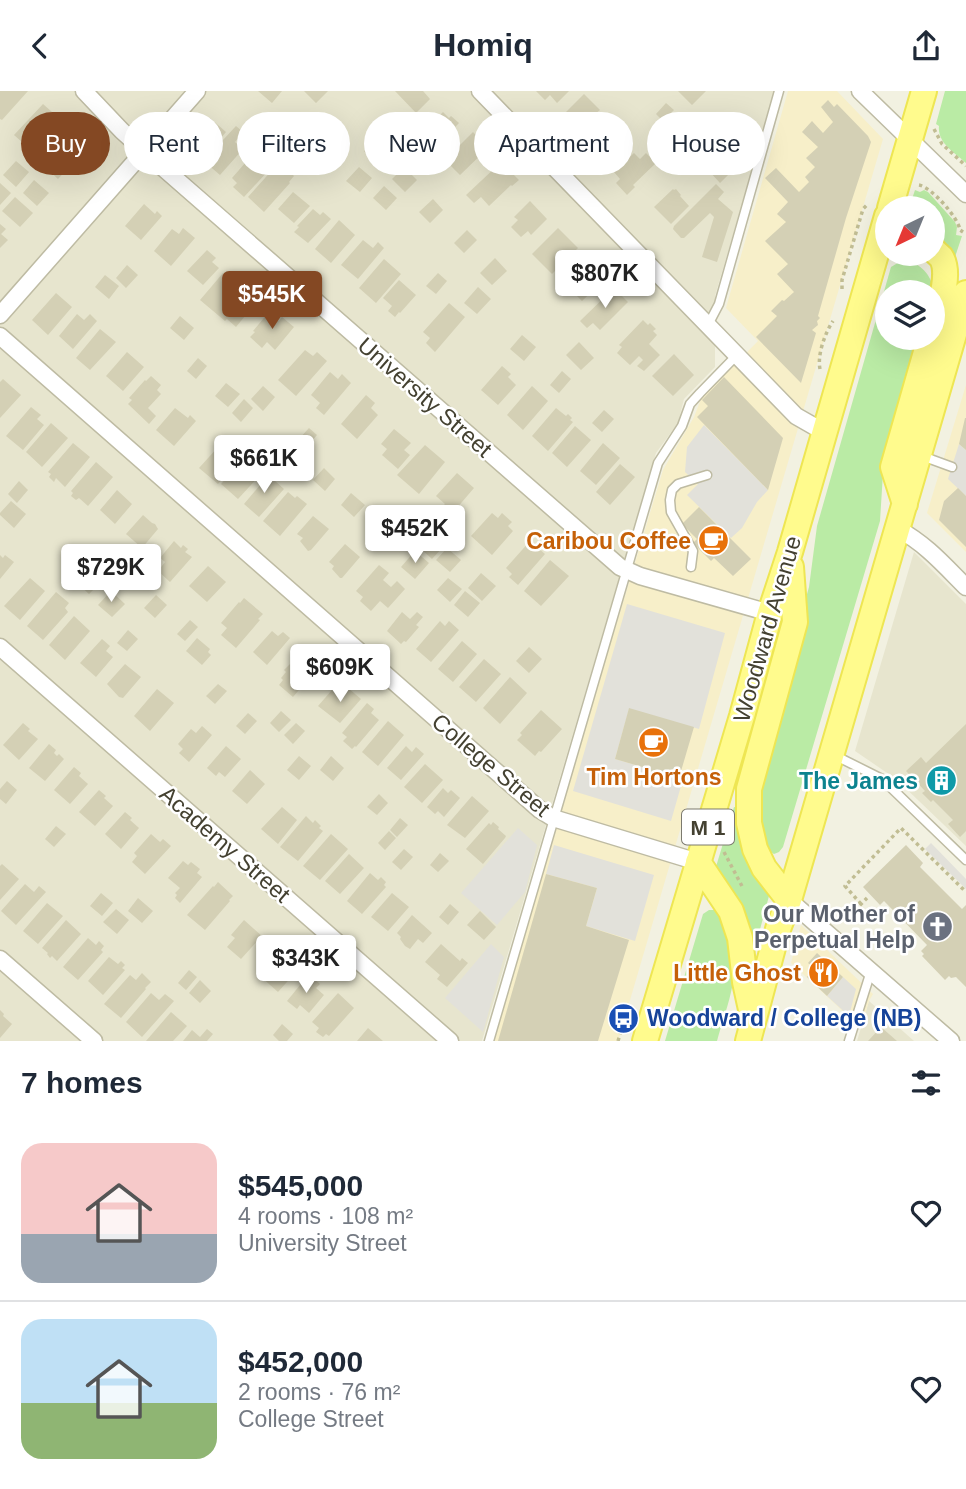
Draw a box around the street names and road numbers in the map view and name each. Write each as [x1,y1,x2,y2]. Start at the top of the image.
street label: University Street [353,332,498,463]
street label: Woodward Avenue [728,533,806,725]
street label: College Street [427,708,556,822]
street label: Academy Street [155,781,296,908]
road number: M 1 [682,809,734,845]

